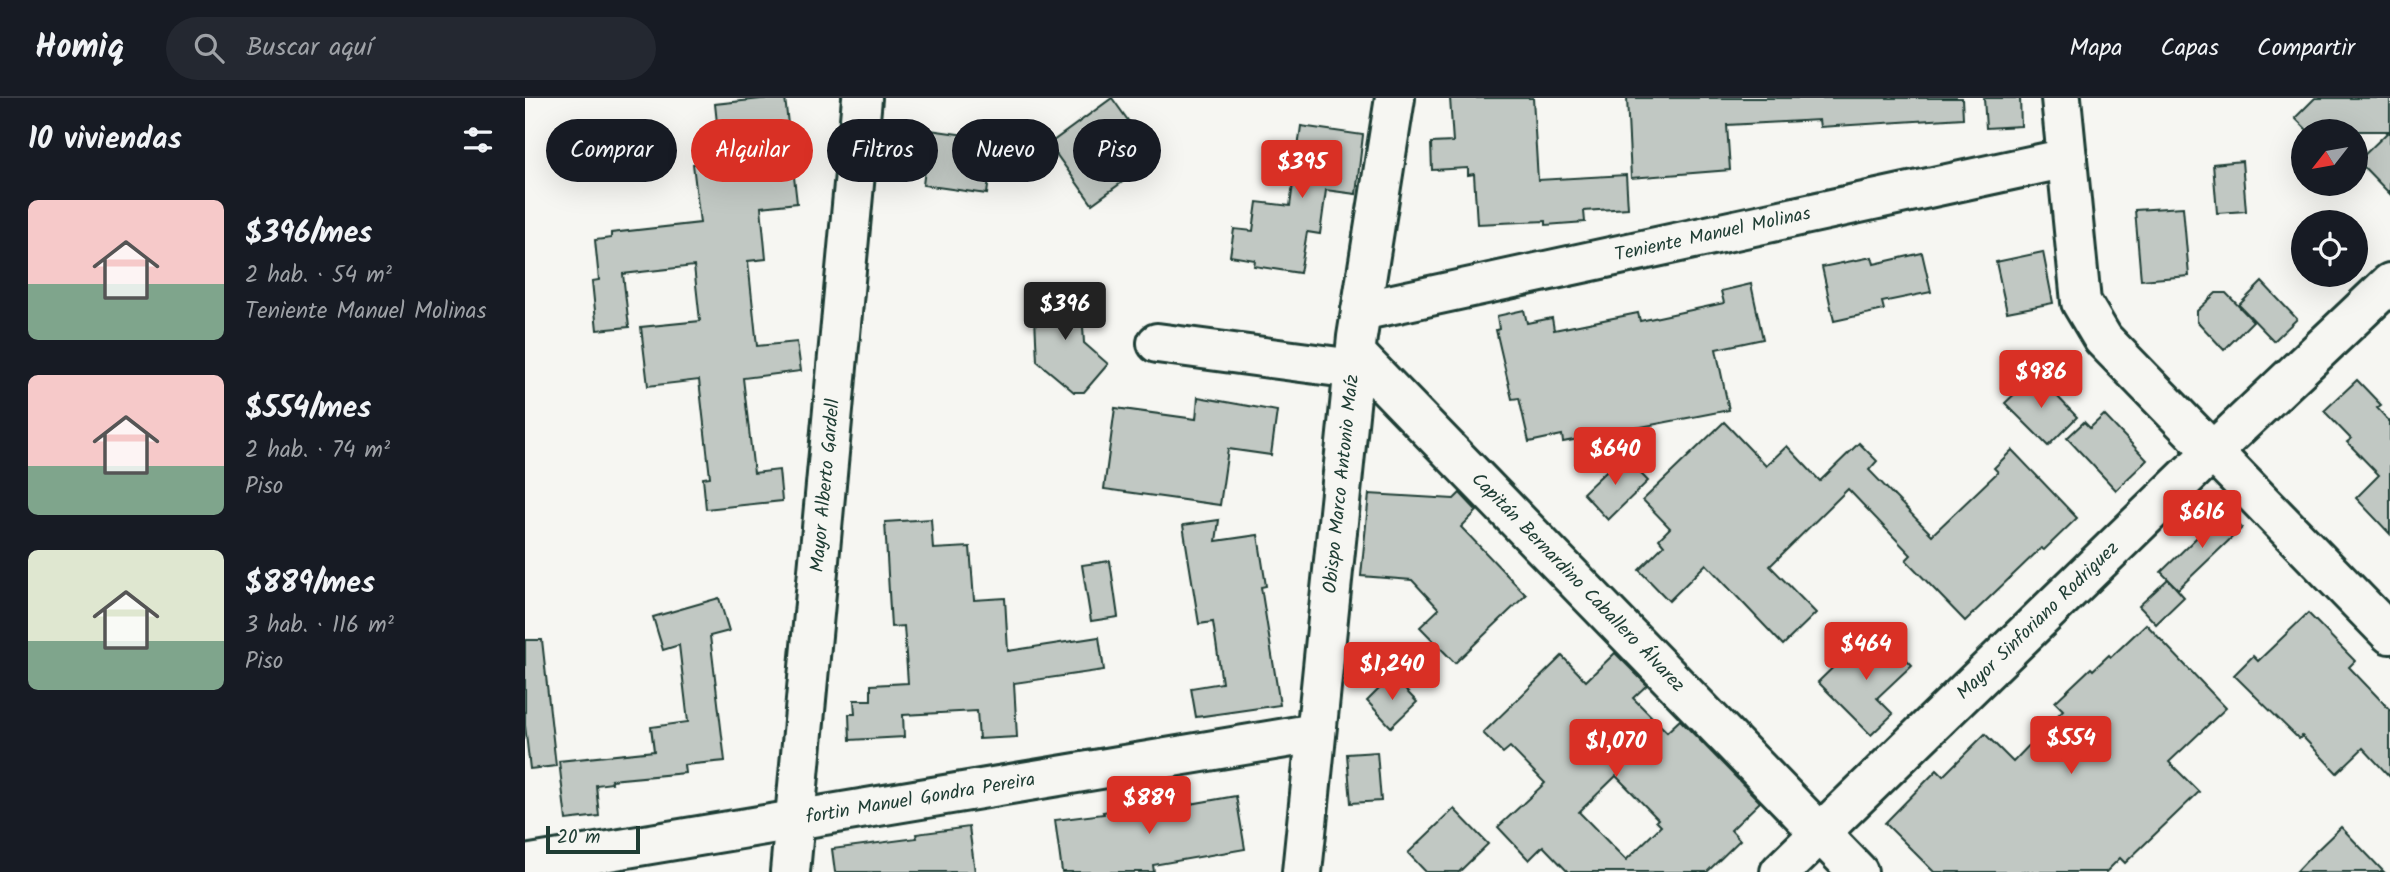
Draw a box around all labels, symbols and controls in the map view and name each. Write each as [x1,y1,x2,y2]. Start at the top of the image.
search box [166,17,656,80]
text: Homiq [35,22,124,75]
text: Buscar aquí [246,27,372,69]
icon: search [190,29,228,67]
text: Mapa [2070,29,2122,68]
text: Capas [2160,29,2219,68]
text: Compartir [2257,29,2355,68]
text: 10 viviendas [28,116,182,164]
chip: Comprar [546,119,677,182]
chip: Alquilar [691,119,813,182]
chip: Filtros [827,119,938,182]
chip: Nuevo [952,119,1059,182]
chip: Piso [1073,119,1161,182]
north arrow [2291,119,2368,196]
map controls [2291,119,2368,287]
icon: filters [459,121,497,159]
pin: $395 [1261,140,1343,200]
text: $395 [1277,145,1327,181]
street label: Teniente Manuel Molinas [1612,199,1814,271]
text: $396/mes [245,210,372,258]
button: locate [2291,210,2368,287]
icon: home [84,228,168,312]
text: 2 hab. · 54 m² [245,258,392,294]
pin: $396 [1024,282,1106,342]
text: $396 [1040,287,1090,323]
text: Teniente Manuel Molinas [245,294,486,330]
pin: $986 [2000,350,2082,410]
text: $986 [2015,355,2067,391]
street label: Obispo Marco Antonio Maíz [1316,373,1368,595]
text: $554/mes [245,385,371,433]
street label: Mayor Alberto Gardell [803,397,849,574]
icon: home [84,403,168,487]
pin: $640 [1574,428,1656,487]
text: $640 [1590,432,1640,468]
text: 2 hab. · 74 m² [245,433,390,469]
street label: Capitán Bernardino Caballero Álvarez [1464,466,1692,700]
text: Piso [245,469,283,505]
pin: $616 [2161,490,2243,550]
text: $616 [2179,495,2225,531]
street label: Mayor Sinforiano Rodriguez [1950,535,2126,707]
text: $889/mes [245,560,375,608]
icon: home [84,578,168,662]
text: 3 hab. · 116 m² [245,608,394,644]
pin: $464 [1825,622,1907,682]
text: $464 [1840,627,1892,663]
pin: $1,240 [1335,642,1449,702]
text: Piso [245,644,283,680]
text: $1,240 [1360,647,1424,683]
pin: $554 [2030,716,2112,776]
pin: $1,070 [1559,720,1673,779]
text: $554 [2046,721,2096,757]
text: $1,070 [1585,724,1647,760]
street label: fortin Manuel Gondra Pereira [804,765,1037,833]
pin: $889 [1108,776,1190,836]
text: $889 [1123,781,1175,817]
scale bar [546,823,641,855]
text: 20 m [557,823,600,853]

